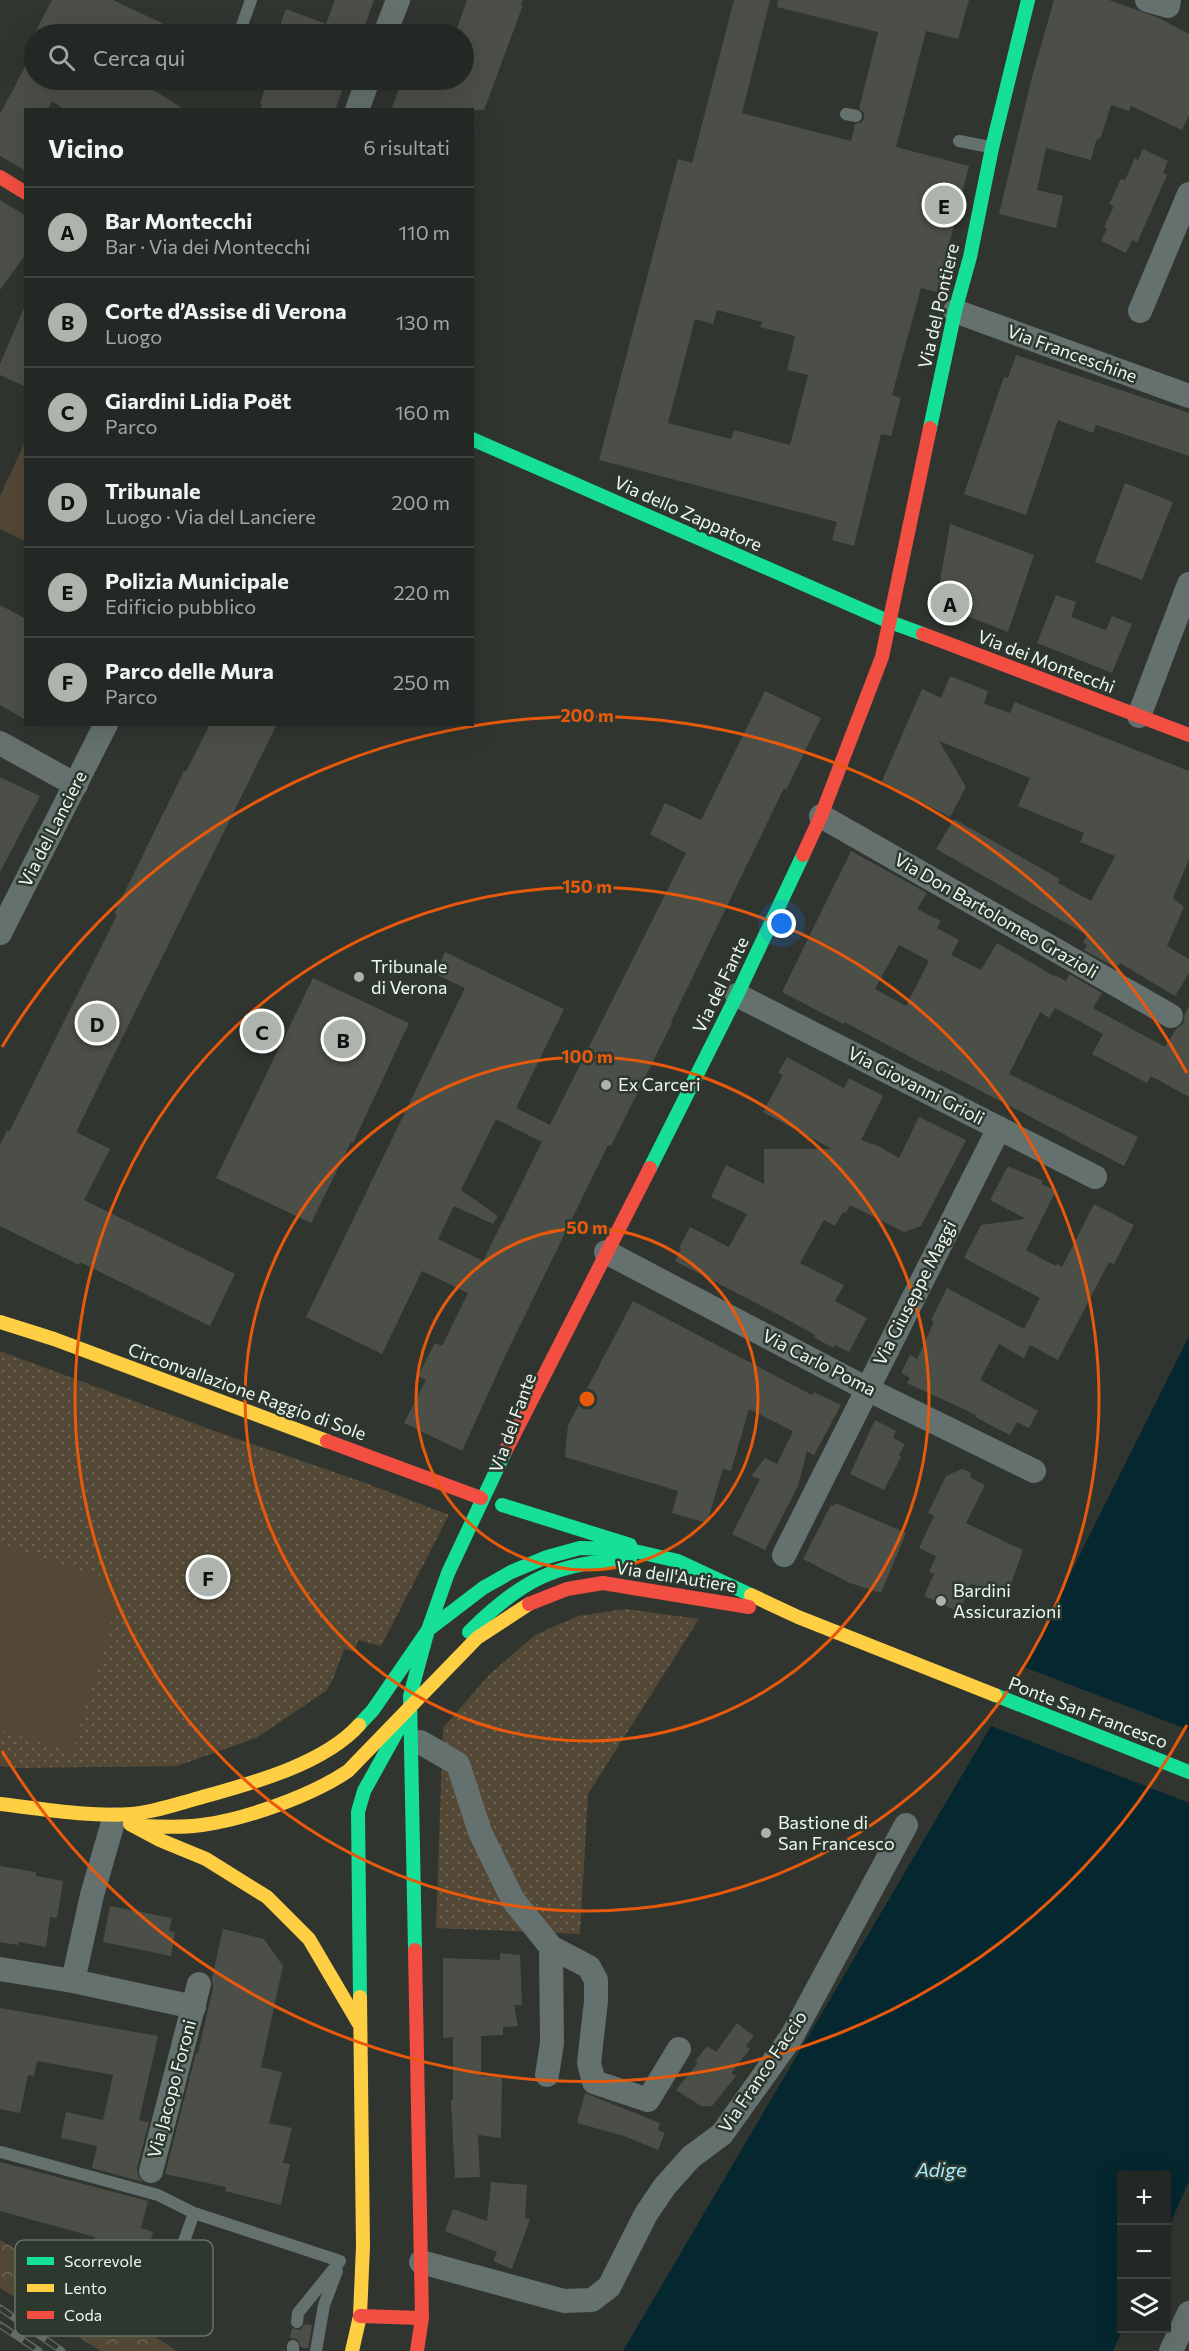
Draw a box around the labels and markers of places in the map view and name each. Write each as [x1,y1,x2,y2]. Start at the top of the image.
pin: E [924,182,964,228]
pin: A [930,580,970,626]
place label: Tribunale di Verona [371,955,447,998]
marker: Tribunale di Verona [352,970,366,984]
pin: D [78,1000,116,1046]
pin: C [242,1008,282,1054]
pin: B [324,1016,362,1062]
place label: Ex Carceri [618,1073,701,1095]
marker: Ex Carceri [599,1078,613,1092]
centre of rings [577,1389,597,1409]
pin: F [188,1554,228,1600]
place label: Bardini Assicurazioni [953,1579,1061,1622]
marker: Bardini Assicurazioni [934,1594,948,1608]
place label: Bastione di San Francesco [778,1811,895,1854]
marker: Bastione di San Francesco [759,1826,773,1840]

